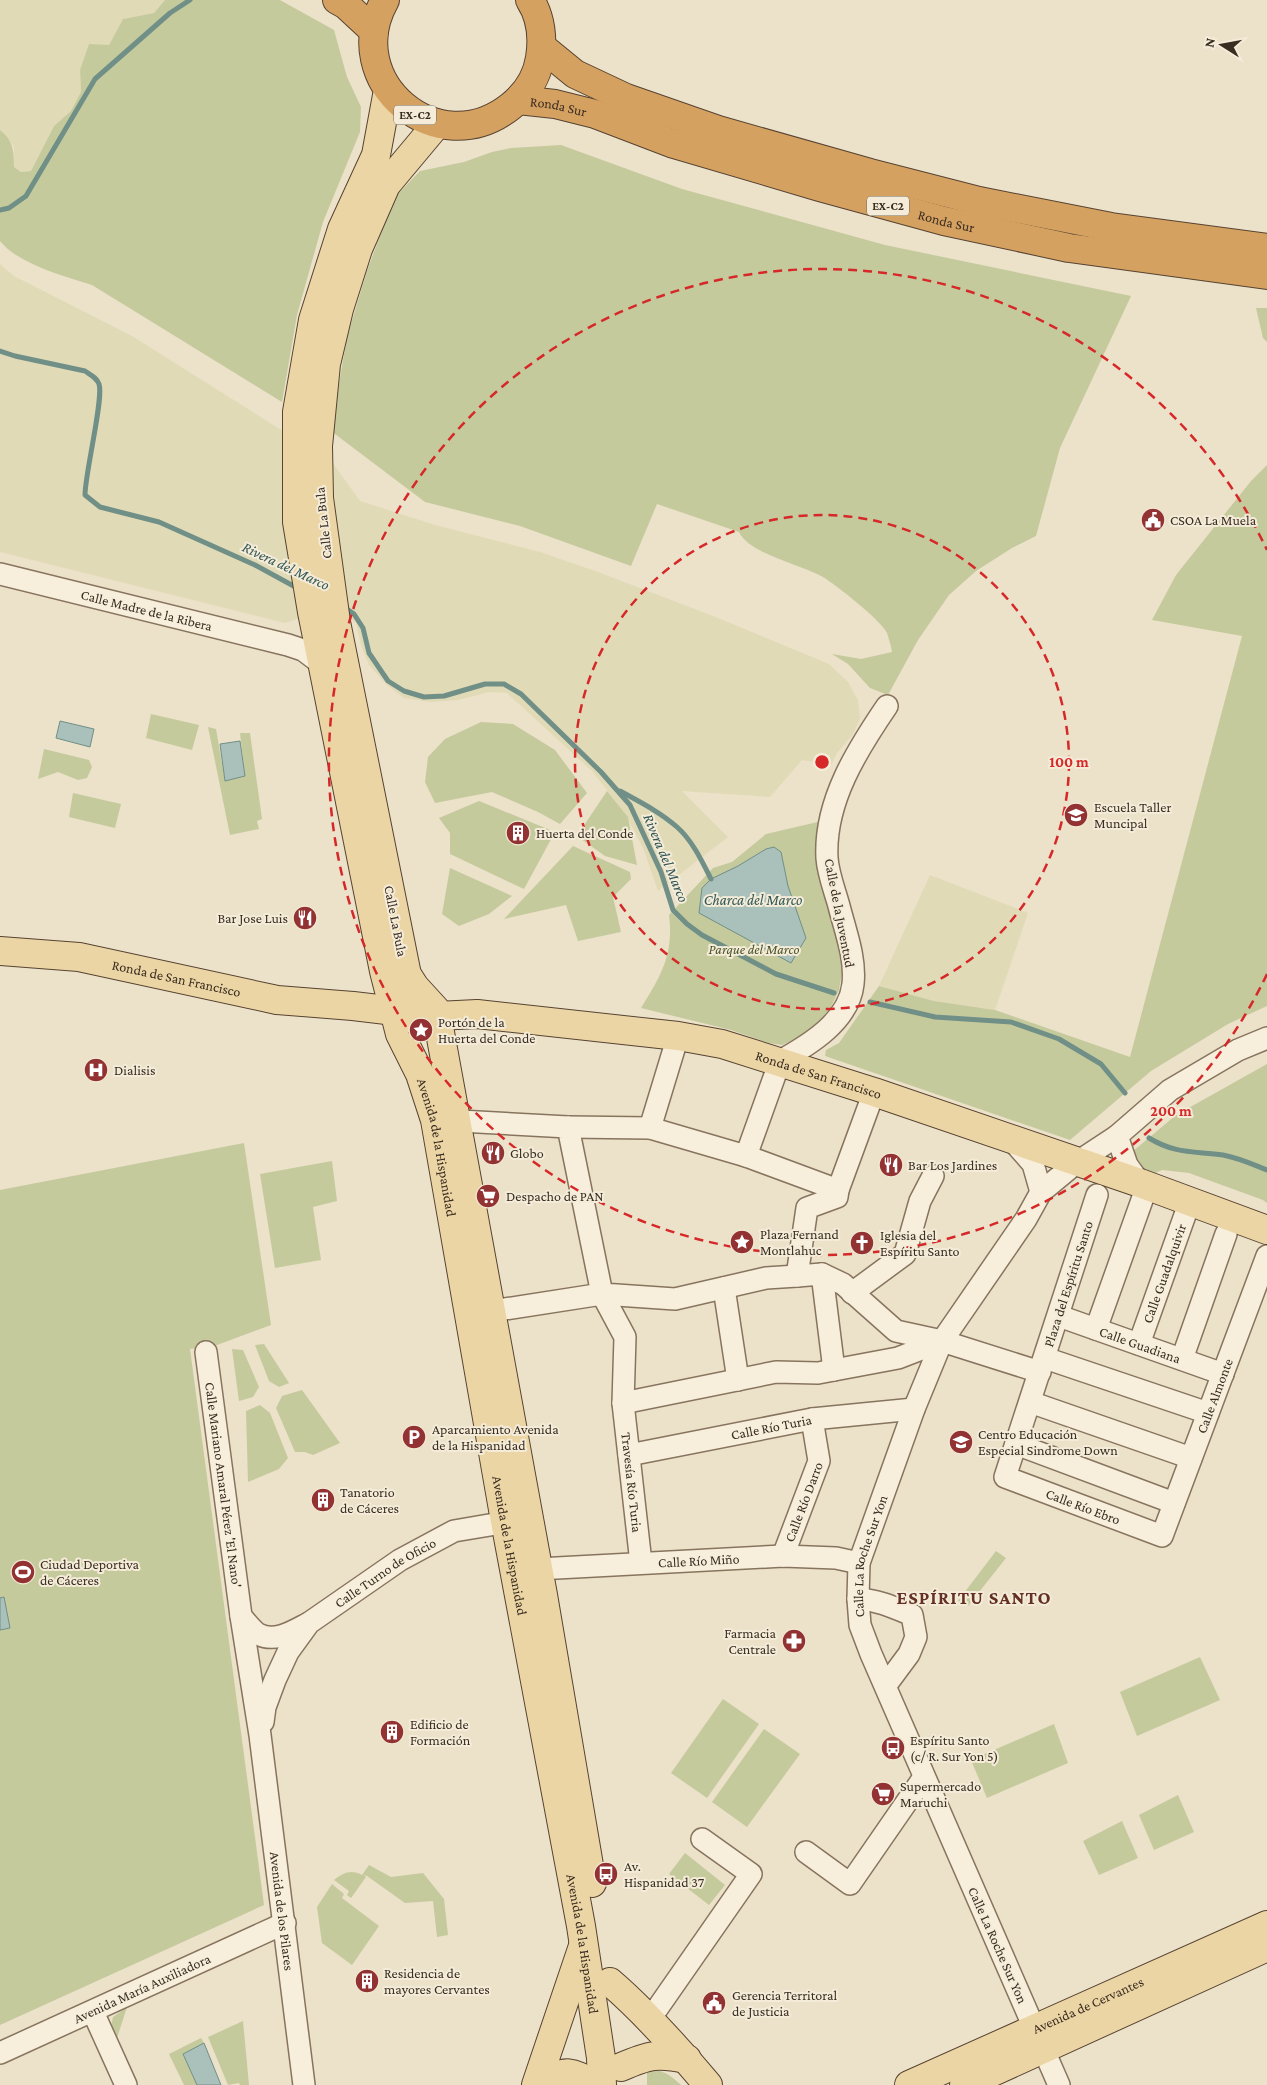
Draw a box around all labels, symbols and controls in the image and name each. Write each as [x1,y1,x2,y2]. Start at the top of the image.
north arrow [1197,20,1247,70]
text: N [1200,36,1218,49]
street label: Ronda Sur [529,93,589,120]
road number: EX-C2 [394,106,436,124]
road number: EX-C2 [867,197,909,216]
street label: Ronda Sur [916,206,976,235]
street label: Calle La Bula [311,486,335,560]
public building icon: CSOA La Muela [1140,507,1166,533]
place label: CSOA La Muela [1170,512,1257,528]
water label: Rivera del Marco [240,539,332,593]
street label: Calle Madre de la Ribera [79,586,214,634]
centre of rings [813,753,831,771]
text: 100 m [1049,754,1089,770]
place label: Escuela Taller Muncipal [1094,799,1171,831]
school or university icon: Escuela Taller Muncipal [1063,802,1089,828]
water label: Rivera del Marco [640,811,692,905]
building icon: Huerta del Conde [505,820,531,846]
place label: Huerta del Conde [536,825,633,841]
street label: Calle de la Juventud [822,857,859,970]
street label: Calle La Bula [381,884,411,958]
water label: Charca del Marco [704,892,802,908]
restaurant icon: Bar Jose Luis [292,905,318,931]
place label: Bar Jose Luis [217,910,288,926]
park label: Parque del Marco [709,941,799,957]
street label: Ronda de San Francisco [111,956,242,1000]
place label: Portón de la Huerta del Conde [438,1014,535,1046]
place icon: Portón de la Huerta del Conde [408,1017,434,1043]
street label: Ronda de San Francisco [754,1047,884,1102]
hospital icon: Dialisis [83,1057,109,1083]
place label: Dialisis [114,1062,155,1078]
street label: Avenida de la Hispanidad [414,1076,460,1218]
text: 200 m [1150,1103,1192,1119]
restaurant icon: Globo [480,1140,506,1166]
place label: Globo [510,1145,544,1161]
restaurant icon: Bar Los Jardines [878,1152,904,1178]
place label: Bar Los Jardines [908,1157,997,1173]
supermarket icon: Despacho de PAN [475,1183,501,1209]
place label: Despacho de PAN [506,1188,604,1204]
street label: Plaza del Espíritu Santo [1040,1219,1096,1349]
street label: Calle Guadalquivir [1139,1221,1189,1325]
place label: Plaza Fernand Montlahuc [760,1226,839,1258]
place label: Iglesia del Espíritu Santo [880,1227,960,1259]
place icon: Plaza Fernand Montlahuc [729,1229,755,1255]
church icon: Iglesia del Espíritu Santo [849,1230,875,1256]
street label: Calle Guadiana [1097,1323,1183,1367]
street label: Calle Almonte [1193,1356,1236,1436]
street label: Calle Mariano Amaral Pérez 'El Nano' [202,1381,245,1589]
street label: Calle Río Turia [730,1411,814,1443]
place label: Aparcamiento Avenida de la Hispanidad [432,1421,559,1453]
parking icon: Aparcamiento Avenida de la Hispanidad [401,1424,427,1450]
place label: Centro Educación Especial Sindrome Down [978,1426,1118,1458]
school or university icon: Centro Educación Especial Sindrome Down [948,1429,974,1455]
street label: Travesía Río Turia [618,1431,646,1534]
street label: Calle Río Darro [781,1459,826,1544]
street label: Avenida de la Hispanidad [489,1475,531,1617]
place label: Tanatorio de Cáceres [340,1484,399,1516]
street label: Calle Río Ebro [1044,1485,1123,1528]
building icon: Tanatorio de Cáceres [310,1487,336,1513]
street label: Calle La Roche Sur Yon [850,1492,891,1618]
street label: Calle Turno de Oficio [331,1534,439,1611]
street label: Calle Río Miño [658,1550,740,1571]
place label: Ciudad Deportiva de Cáceres [40,1556,140,1588]
sports icon: Ciudad Deportiva de Cáceres [10,1559,36,1585]
district label: ESPÍRITU SANTO [896,1587,1052,1608]
place label: Farmacia Centrale [724,1625,777,1657]
pharmacy icon: Farmacia Centrale [781,1628,807,1654]
place label: Edificio de Formación [410,1716,471,1748]
building icon: Edificio de Formación [379,1719,405,1745]
place label: Espíritu Santo (c/ R. Sur Yon 5) [910,1732,998,1765]
bus stop icon: Espíritu Santo (c/ R. Sur Yon 5) [880,1735,906,1761]
place label: Supermercado Maruchi [900,1778,981,1810]
supermarket icon: Supermercado Maruchi [870,1781,896,1807]
street label: Avenida de los Pilares [267,1851,298,1972]
place label: Av. Hispanidad 37 [624,1858,705,1890]
bus stop icon: Av. Hispanidad 37 [593,1861,619,1887]
street label: Avenida de la Hispanidad [563,1873,602,2015]
street label: Calle La Roche Sur Yon [965,1884,1031,2006]
street label: Avenida María Auxiliadora [71,1950,213,2026]
place label: Residencia de mayores Cervantes [384,1965,490,1997]
building icon: Residencia de mayores Cervantes [354,1968,380,1994]
street label: Avenida de Cervantes [1030,1973,1146,2037]
place label: Gerencia Territoral de Justicia [732,1987,837,2019]
public building icon: Gerencia Territoral de Justicia [701,1990,727,2016]

